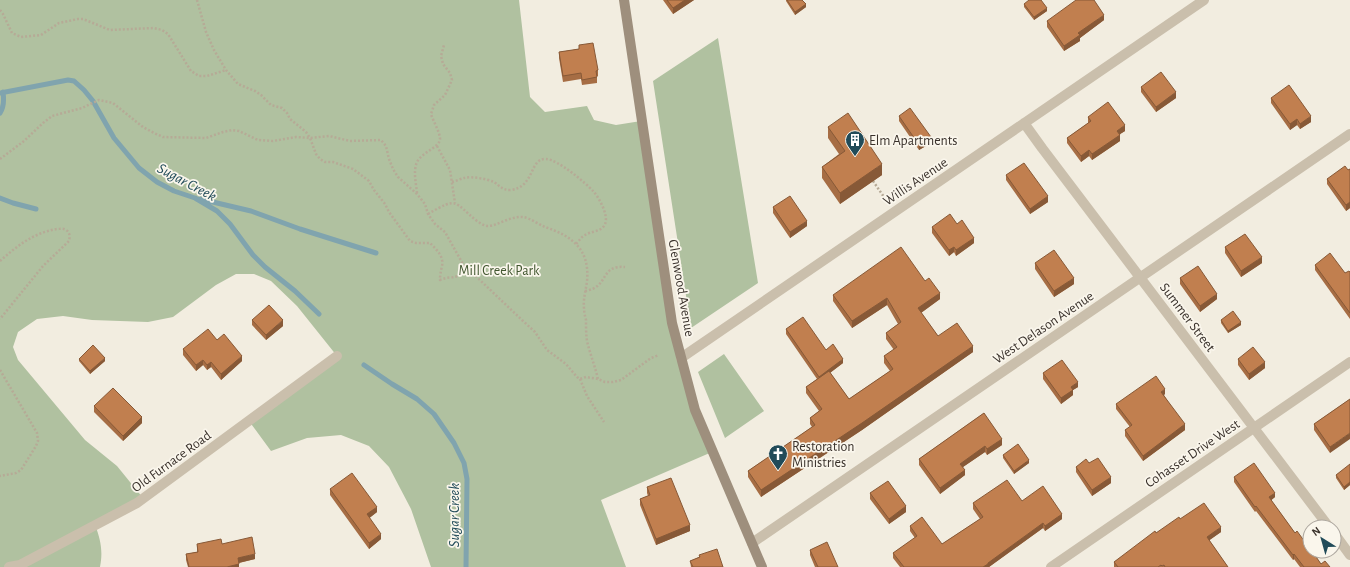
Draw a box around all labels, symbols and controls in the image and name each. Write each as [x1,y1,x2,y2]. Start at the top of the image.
building icon: Elm Apartments [844,129,866,157]
place label: Elm Apartments [869,134,957,148]
street label: Willis Avenue [881,155,950,208]
water label: Sugar Creek [155,161,219,204]
street label: Glenwood Avenue [666,238,696,338]
park label: Mill Creek Park [459,264,540,278]
street label: Summer Street [1157,281,1218,355]
street label: West Delason Avenue [991,289,1096,367]
street label: Cohasset Drive West [1143,417,1243,491]
street label: Old Furnace Road [129,428,214,495]
place label: Restoration Ministries [792,440,855,470]
church icon: Restoration Ministries [767,443,789,471]
water label: Sugar Creek [447,483,462,547]
north arrow [1302,519,1342,559]
text: N [1310,525,1323,538]

